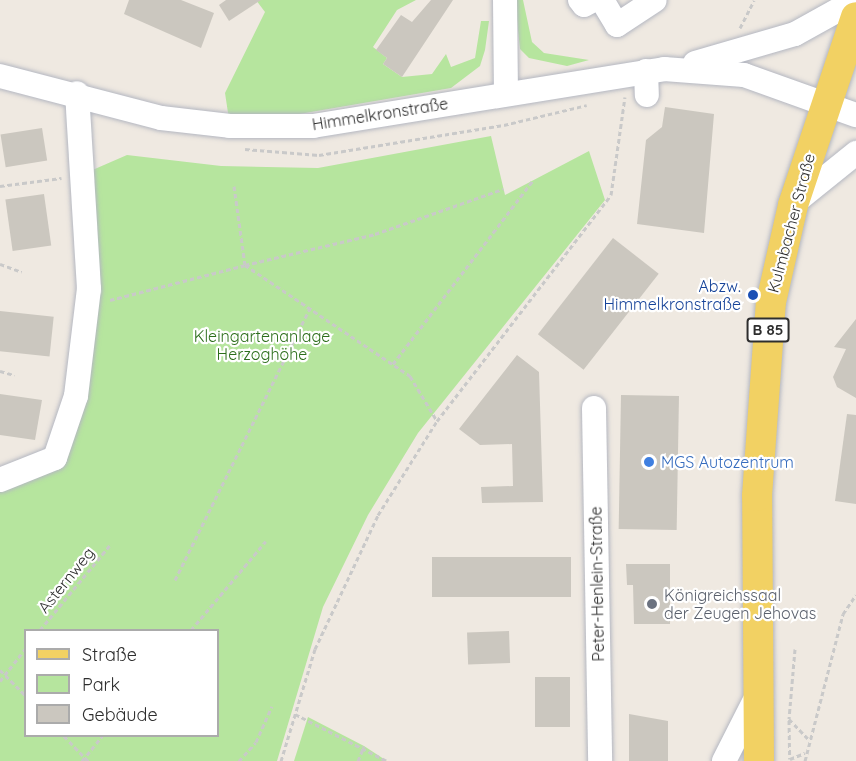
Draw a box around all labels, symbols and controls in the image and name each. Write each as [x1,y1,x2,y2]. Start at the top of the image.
street label: Himmelkronstraße [311,94,449,134]
street label: Kulmbacher Straße [763,151,819,295]
place label: Abzw. Himmelkronstraße [604,276,741,314]
marker: Abzw. Himmelkronstraße [746,288,760,302]
road number: B 85 [746,318,790,342]
park label: Kleingartenanlage Herzoghöhe [194,326,330,364]
place label: MGS Autozentrum [661,452,794,472]
marker: MGS Autozentrum [642,455,656,469]
street label: Peter-Henlein-Straße [586,506,608,662]
street label: Asternweg [34,543,98,617]
place label: Königreichssaal der Zeugen Jehovas [664,585,816,623]
marker: Königreichssaal der Zeugen Jehovas [645,597,659,611]
legend [24,629,219,737]
text: Straße [82,643,137,666]
text: Park [82,673,120,696]
text: Gebäude [82,703,158,726]

